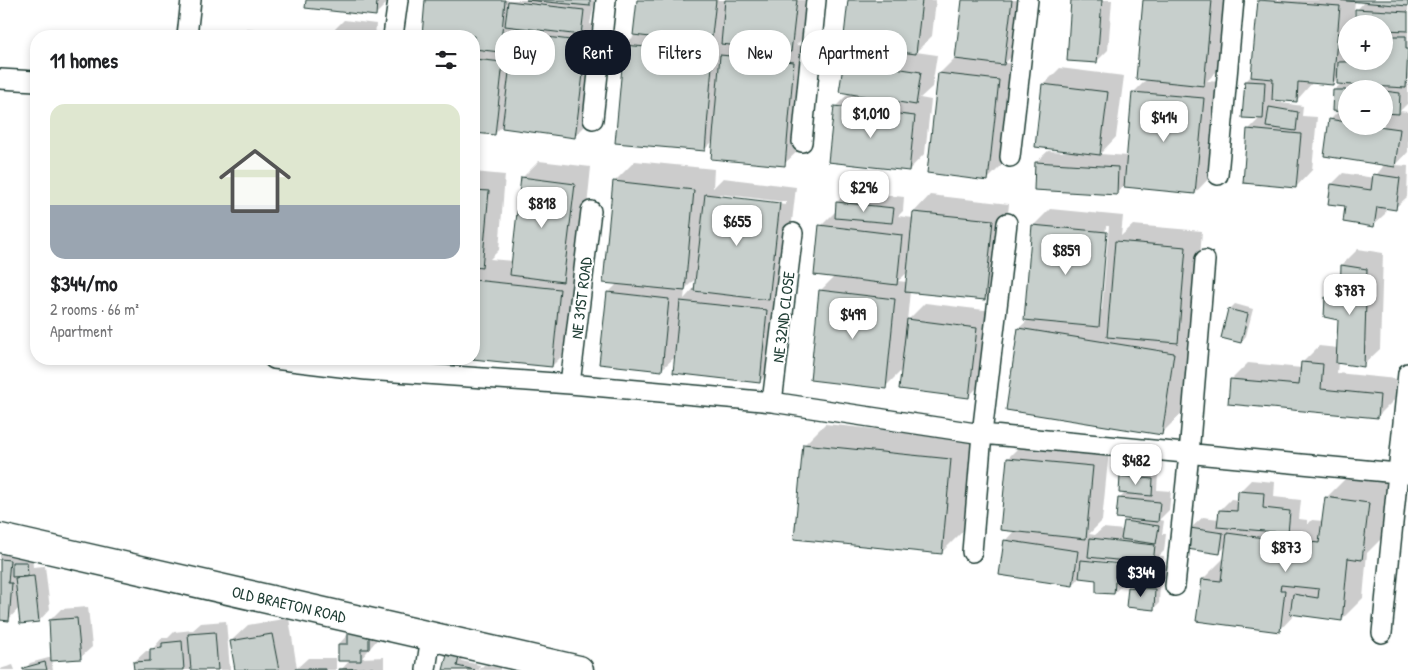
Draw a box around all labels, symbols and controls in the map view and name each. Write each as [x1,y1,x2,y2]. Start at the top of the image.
map controls [1338,15,1393,135]
button: + [1338,15,1393,70]
chip: Buy [495,30,555,75]
chip: Rent [565,30,631,75]
chip: Filters [641,30,719,75]
chip: New [729,30,791,75]
chip: Apartment [801,30,907,75]
text: 11 homes [50,46,118,75]
icon: filters [432,46,460,74]
button: − [1338,80,1393,135]
pin: $1,010 [830,96,912,139]
pin: $414 [1134,100,1194,143]
text: $1,010 [852,102,890,124]
text: $414 [1151,106,1177,128]
icon: home [210,136,300,226]
pin: $296 [834,170,894,213]
text: $296 [850,176,878,198]
pin: $818 [512,186,572,229]
text: $818 [528,192,556,214]
pin: $655 [707,204,767,247]
text: $655 [723,210,751,232]
pin: $859 [1036,234,1096,276]
text: $859 [1052,239,1080,261]
street label: NE 31ST ROAD [565,255,597,340]
text: $344/mo [50,269,117,298]
street label: NE 32ND CLOSE [766,270,800,364]
pin: $787 [1320,274,1380,316]
text: $787 [1335,279,1365,301]
text: 2 rooms · 66 m² [50,298,139,320]
pin: $499 [823,298,883,340]
text: $499 [840,303,866,325]
text: Apartment [50,320,113,342]
pin: $482 [1106,444,1166,486]
text: $482 [1122,449,1150,471]
pin: $873 [1256,530,1316,573]
text: $873 [1271,536,1301,558]
pin: $344 [1111,556,1171,598]
text: $344 [1127,561,1155,583]
street label: OLD BRAETON ROAD [230,580,349,628]

